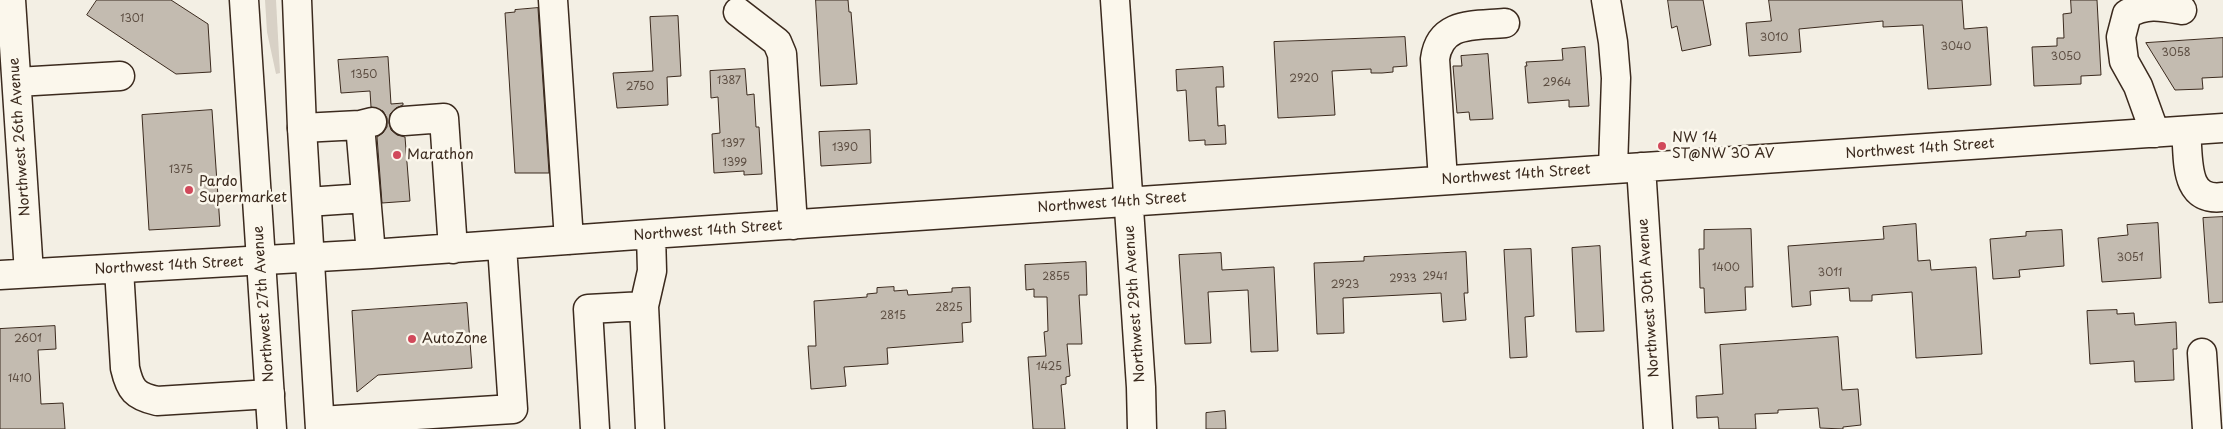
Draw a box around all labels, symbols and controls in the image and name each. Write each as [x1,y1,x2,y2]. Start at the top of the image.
house number: 1301 [120,12,144,26]
house number: 3010 [1760,31,1788,45]
house number: 3040 [1941,40,1971,54]
house number: 3058 [2161,46,2191,60]
house number: 3050 [2051,50,2081,64]
street label: Northwest 26th Avenue [6,57,34,217]
house number: 1350 [351,68,377,82]
house number: 2920 [1289,72,1319,86]
house number: 1387 [717,74,741,88]
house number: 2964 [1543,76,1571,90]
house number: 2750 [626,80,654,94]
place label: NW 14 ST@NW 30 AV [1672,130,1775,162]
street label: Northwest 14th Street [1845,135,1995,163]
house number: 1397 [721,137,745,151]
marker: NW 14 ST@NW 30 AV [1656,140,1668,152]
house number: 1390 [832,141,858,155]
place label: Marathon [407,147,474,163]
marker: Marathon [391,149,403,161]
house number: 1399 [723,156,747,170]
street label: Northwest 14th Street [1441,161,1591,189]
house number: 1375 [169,163,193,177]
place label: Pardo Supermarket [199,174,287,206]
marker: Pardo Supermarket [183,184,195,196]
street label: Northwest 14th Street [1037,189,1187,217]
street label: Northwest 14th Street [633,217,783,245]
street label: Northwest 30th Avenue [1635,218,1663,378]
street label: Northwest 27th Avenue [250,225,278,383]
street label: Northwest 29th Avenue [1121,225,1149,383]
house number: 3051 [2116,251,2144,265]
street label: Northwest 14th Street [94,254,244,278]
house number: 1400 [1712,261,1740,275]
house number: 3011 [1818,266,1842,280]
house number: 2855 [1042,270,1070,284]
house number: 2941 [1422,270,1448,284]
house number: 2933 [1389,272,1417,286]
house number: 2923 [1331,278,1359,292]
house number: 2825 [935,301,963,315]
house number: 2815 [880,309,906,323]
place label: AutoZone [422,331,488,347]
house number: 2601 [14,332,42,346]
marker: AutoZone [406,333,418,345]
house number: 1425 [1036,360,1062,374]
house number: 1410 [8,372,32,386]

